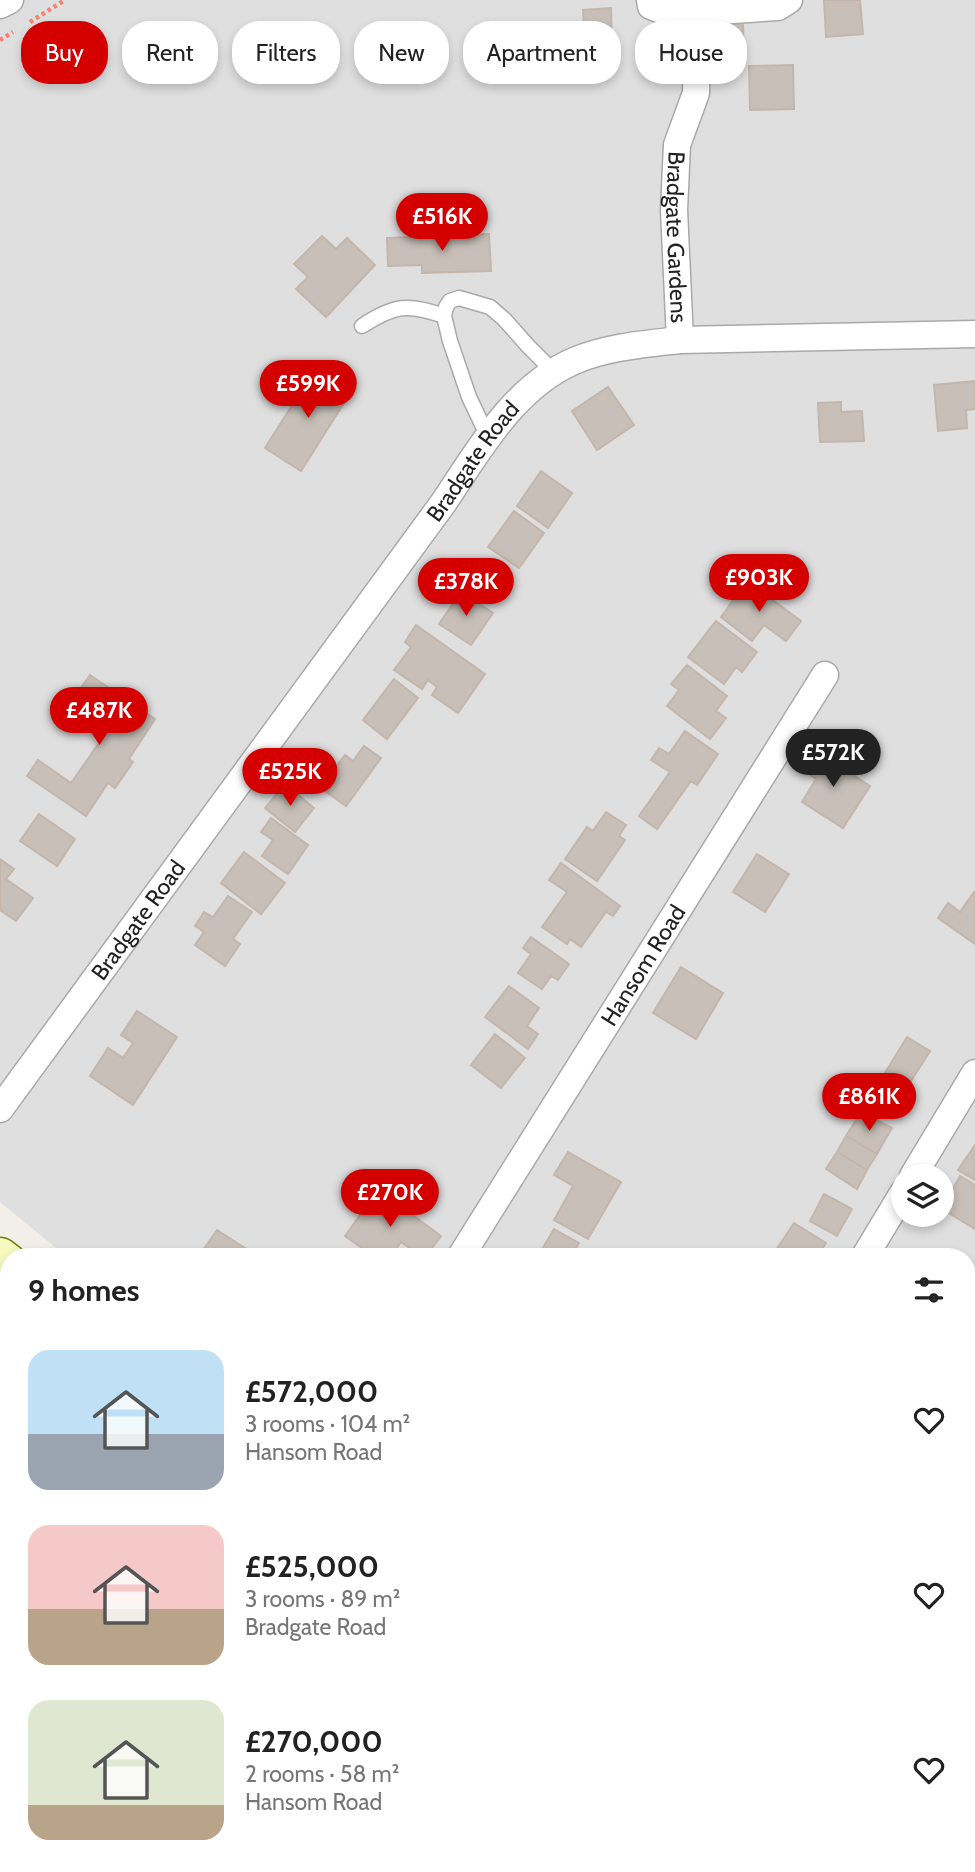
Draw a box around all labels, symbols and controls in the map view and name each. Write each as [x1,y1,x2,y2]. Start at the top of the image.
chip: Buy [21,21,108,84]
chip: Rent [122,21,218,84]
chip: Filters [232,21,340,84]
chip: New [354,21,449,84]
chip: Apartment [463,21,621,84]
chip: House [635,21,747,84]
street label: Bradgate Gardens [660,151,693,324]
pin: £516K [393,194,491,253]
text: £516K [412,202,472,230]
pin: £599K [259,360,357,420]
text: £599K [276,369,340,397]
street label: Bradgate Road [420,395,525,527]
pin: £903K [710,554,808,614]
pin: £378K [417,558,515,618]
text: £903K [725,563,793,591]
text: £378K [434,567,498,595]
pin: £487K [50,688,148,747]
text: £487K [66,696,132,724]
pin: £572K [784,730,882,789]
text: £572K [802,738,864,766]
pin: £525K [241,748,339,808]
text: £525K [258,757,322,785]
street label: Bradgate Road [85,855,191,985]
street label: Hansom Road [595,900,691,1031]
pin: £861K [820,1074,918,1133]
text: £861K [838,1082,900,1110]
map controls [891,1164,954,1227]
button: layers [891,1164,954,1227]
pin: £270K [341,1170,439,1229]
text: £270K [357,1178,423,1206]
icon: filters [910,1271,948,1309]
text: 9 homes [28,1272,139,1309]
text: £572,000 [245,1373,378,1410]
icon: home [84,1378,168,1462]
icon: heart [910,1401,948,1439]
text: 3 rooms · 104 m² [245,1410,410,1438]
text: Hansom Road [245,1438,382,1466]
text: £525,000 [245,1548,379,1585]
icon: home [84,1553,168,1637]
icon: heart [910,1576,948,1614]
text: 3 rooms · 89 m² [245,1585,400,1613]
text: Bradgate Road [245,1613,386,1641]
text: £270,000 [245,1723,383,1760]
icon: home [84,1728,168,1812]
icon: heart [910,1751,948,1789]
text: 2 rooms · 58 m² [245,1760,399,1788]
text: Hansom Road [245,1788,382,1816]

